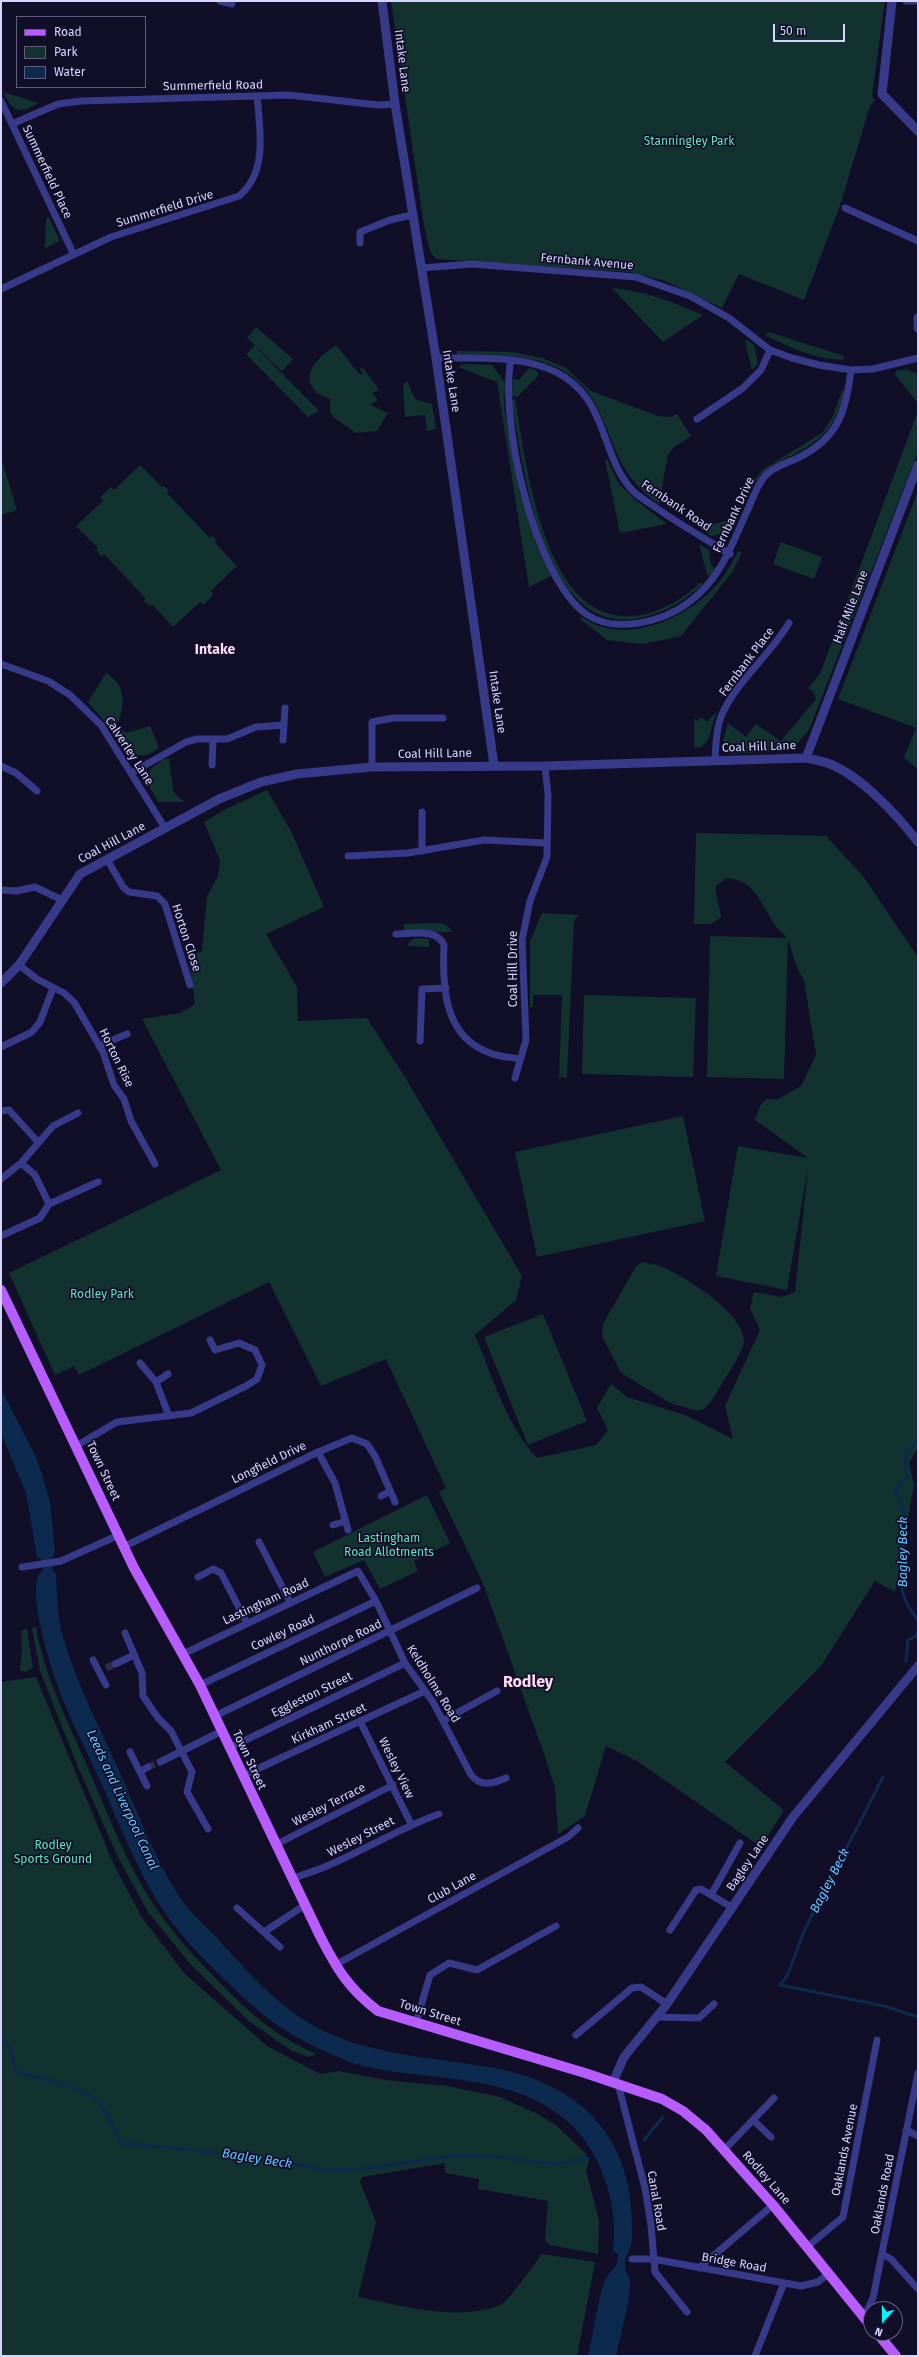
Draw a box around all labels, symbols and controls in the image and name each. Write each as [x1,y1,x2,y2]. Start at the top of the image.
legend [16,16,146,88]
scale bar [775,16,847,42]
text: 50 m [780,24,806,38]
text: Road [54,25,82,39]
street label: Intake Lane [391,29,413,93]
text: Park [54,45,78,59]
text: Water [54,65,85,79]
street label: Summerfield Road [163,78,263,94]
street label: Summerfield Place [19,123,75,221]
park label: Stanningley Park [644,135,734,149]
street label: Summerfield Drive [115,187,215,231]
street label: Fernbank Avenue [540,251,634,273]
street label: Intake Lane [439,349,463,413]
street label: Fernbank Drive [710,475,758,555]
street label: Fernbank Road [638,477,714,535]
street label: Half Mile Lane [830,568,872,646]
street label: Fernbank Place [716,625,778,699]
district label: Intake [195,642,235,658]
street label: Intake Lane [485,670,509,734]
street label: Calverley Lane [102,714,156,788]
street label: Coal Hill Lane [722,739,796,755]
street label: Coal Hill Lane [398,746,472,762]
street label: Coal Hill Lane [76,819,148,867]
street label: Horton Close [168,902,204,974]
street label: Coal Hill Drive [507,931,521,1007]
street label: Horton Rise [96,1026,136,1090]
park label: Rodley Park [70,1288,134,1302]
street label: Town Street [83,1439,123,1503]
street label: Longfield Drive [229,1439,309,1487]
water label: Bagley Beck [895,1517,911,1587]
park label: Lastingham Road Allotments [344,1532,434,1560]
street label: Lastingham Road [221,1576,311,1628]
street label: Cowley Road [249,1612,317,1654]
street label: Nunthorpe Road [298,1617,384,1669]
street label: Keldholme Road [403,1642,463,1726]
street label: Eggleston Street [269,1669,355,1721]
district label: Rodley [503,1673,553,1693]
street label: Kirkham Street [289,1700,369,1748]
water label: Leeds and Liverpool Canal [83,1727,161,1873]
street label: Town Street [229,1728,269,1792]
street label: Wesley View [375,1735,417,1801]
street label: Wesley Terrace [290,1780,368,1830]
street label: Wesley Street [325,1814,397,1860]
street label: Bagley Lane [724,1832,772,1894]
park label: Rodley Sports Ground [14,1839,92,1867]
water label: Bagley Beck [807,1846,853,1916]
street label: Club Lane [425,1869,479,1907]
street label: Town Street [397,1997,463,2029]
street label: Oaklands Avenue [829,2103,861,2197]
water label: Bagley Beck [221,2146,293,2172]
street label: Rodley Lane [739,2148,793,2208]
street label: Oaklands Road [868,2153,898,2235]
street label: Canal Road [644,2170,668,2232]
street label: Bridge Road [700,2250,768,2276]
north arrow [863,2301,903,2341]
text: N [873,2324,885,2339]

